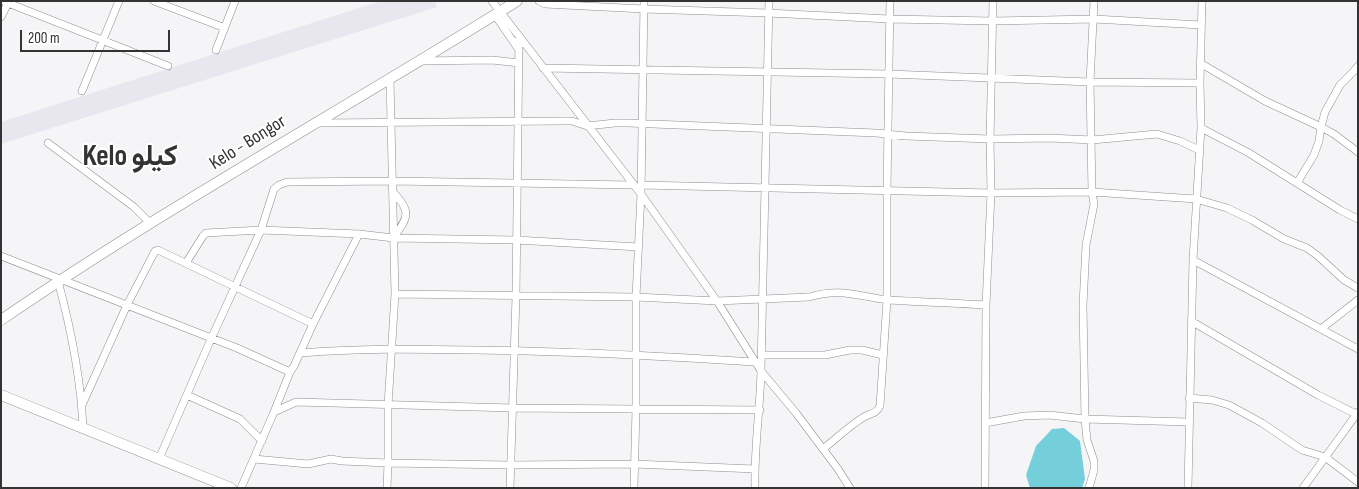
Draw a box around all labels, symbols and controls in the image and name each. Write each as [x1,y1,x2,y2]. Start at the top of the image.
scale bar [22,20,172,52]
text: 200 m [28,29,60,48]
street label: Kelo - Bongor [206,111,290,175]
district label: Kelo كيلو [82,141,178,175]

